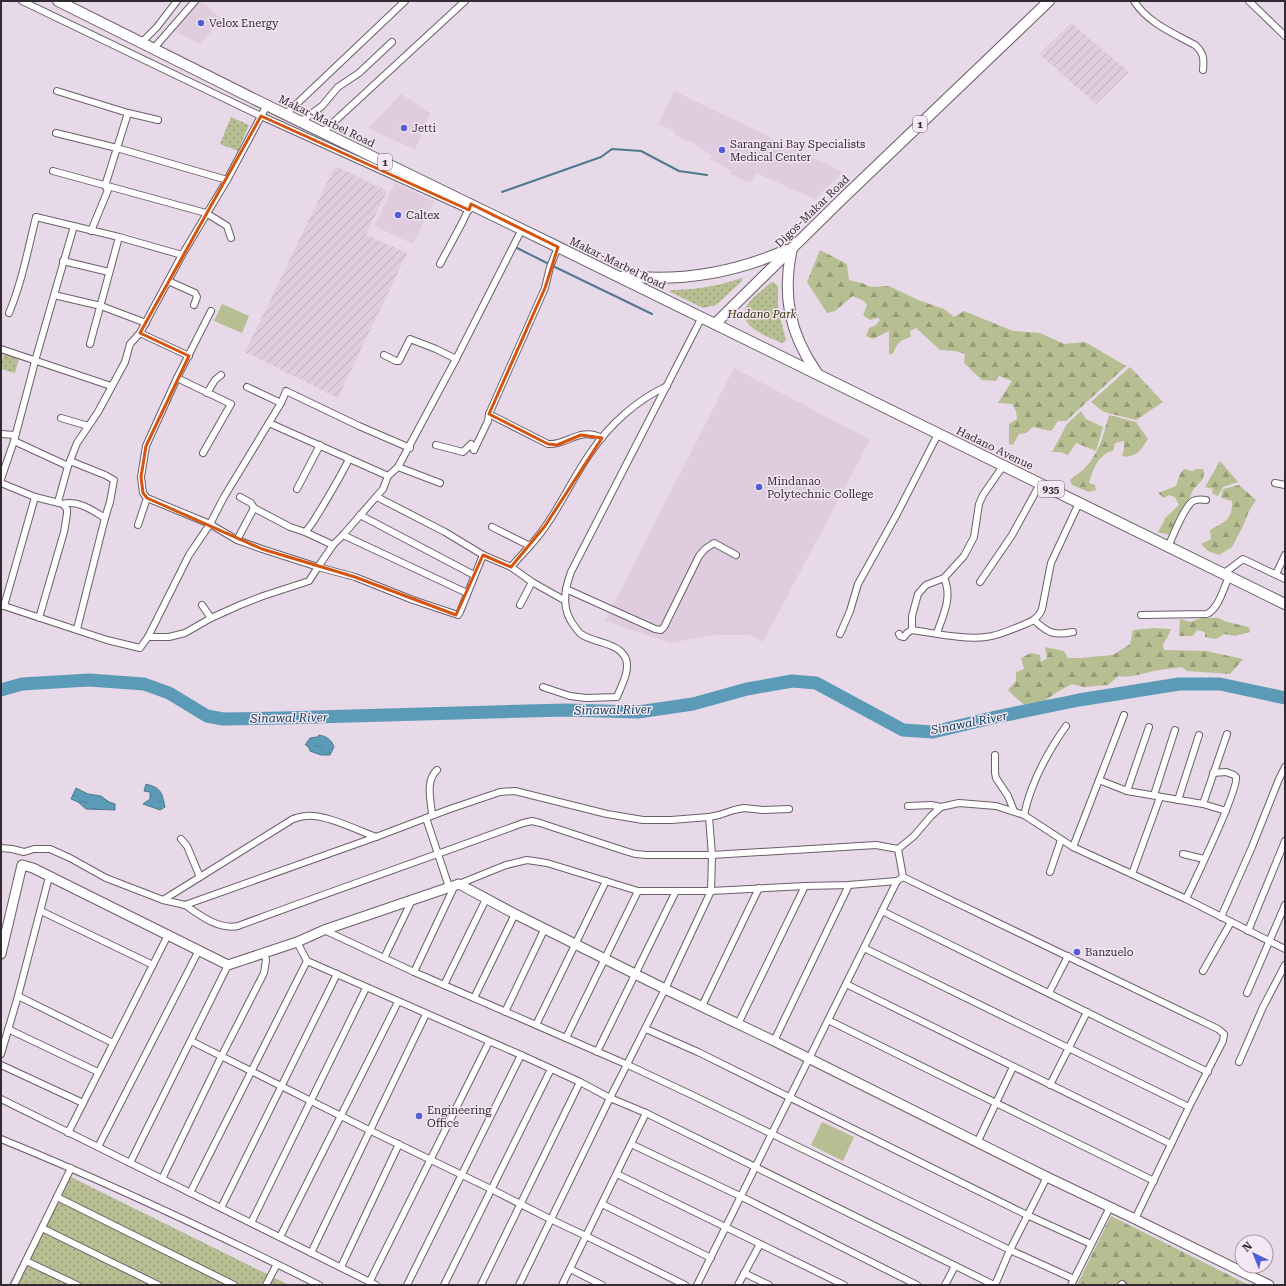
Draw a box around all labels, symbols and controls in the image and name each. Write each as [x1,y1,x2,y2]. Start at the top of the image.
place label: Velox Energy [209,17,279,30]
marker: Velox Energy [196,18,206,28]
street label: Makar-Marbel Road [277,92,377,150]
road number: 1 [913,116,927,132]
place label: Jetti [412,122,436,135]
marker: Jetti [399,123,409,133]
place label: Sarangani Bay Specialists Medical Center [730,138,865,164]
marker: Sarangani Bay Specialists Medical Center [717,145,727,155]
road number: 1 [378,154,392,170]
street label: Digos-Makar Road [773,173,852,250]
place label: Caltex [406,209,440,222]
marker: Caltex [393,210,403,220]
street label: Makar-Marbel Road [568,234,668,292]
park label: Hadano Park [727,308,797,321]
street label: Hadano Avenue [954,424,1035,473]
place label: Mindanao Polytechnic College [767,475,873,501]
road number: 935 [1038,481,1064,497]
marker: Mindanao Polytechnic College [754,482,764,492]
water label: Sinawal River [573,702,652,718]
water label: Sinawal River [929,709,1008,737]
water label: Sinawal River [249,710,328,726]
place label: Banzuelo [1085,946,1134,959]
marker: Banzuelo [1072,947,1082,957]
place label: Engineering Office [427,1104,492,1130]
marker: Engineering Office [414,1111,424,1121]
north arrow [1234,1234,1274,1274]
text: N [1240,1239,1255,1255]

